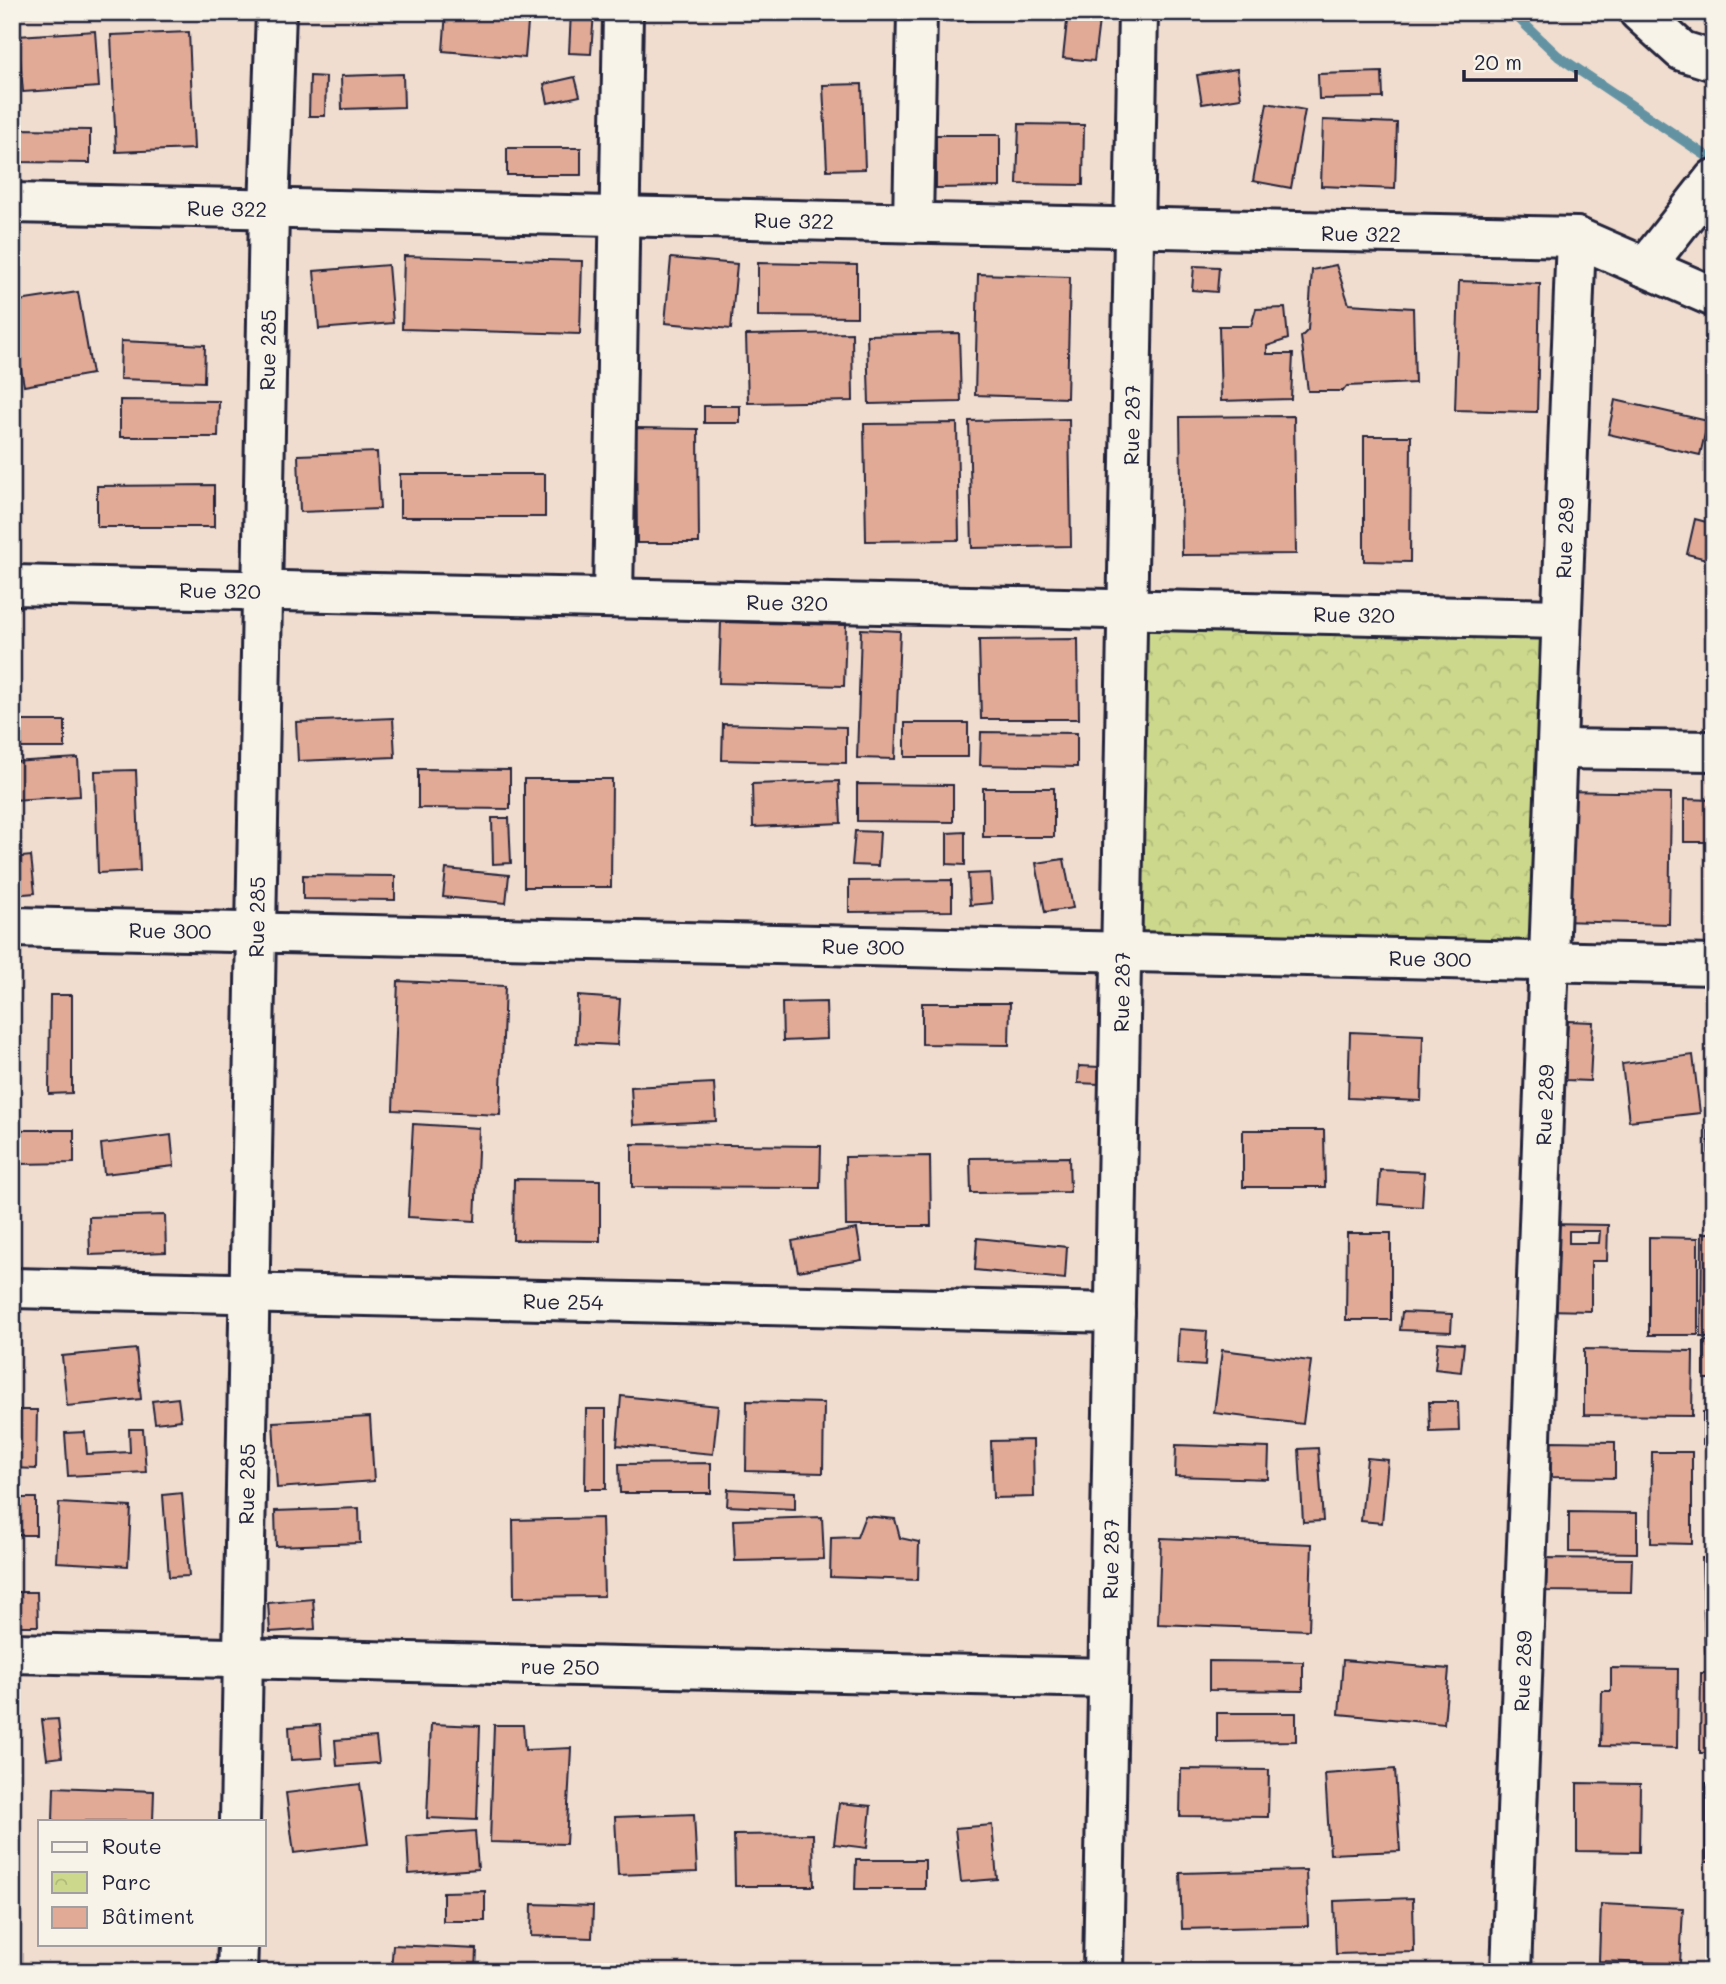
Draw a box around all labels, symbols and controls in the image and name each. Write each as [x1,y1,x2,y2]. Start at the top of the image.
scale bar [1464,38,1576,82]
text: 20 m [1474,48,1522,75]
street label: Rue 322 [187,194,267,222]
street label: Rue 322 [754,206,834,234]
street label: Rue 322 [1321,219,1401,247]
street label: Rue 285 [253,309,281,391]
street label: Rue 287 [1117,384,1145,466]
street label: Rue 289 [1549,497,1579,579]
street label: Rue 320 [179,576,261,604]
street label: Rue 320 [746,588,828,616]
street label: Rue 320 [1313,600,1395,628]
street label: Rue 285 [242,876,270,958]
street label: Rue 300 [128,916,212,944]
street label: Rue 300 [821,932,905,960]
street label: Rue 300 [1388,944,1472,972]
street label: Rue 287 [1107,951,1135,1033]
street label: Rue 289 [1529,1064,1559,1146]
street label: Rue 254 [522,1287,604,1315]
street label: Rue 285 [232,1443,260,1525]
street label: Rue 287 [1096,1518,1124,1600]
street label: Rue 289 [1507,1630,1537,1712]
street label: rue 250 [520,1652,600,1680]
legend [38,1820,266,1946]
text: Route [102,1832,162,1859]
text: Parc [102,1868,151,1895]
text: Bâtiment [102,1902,194,1929]

